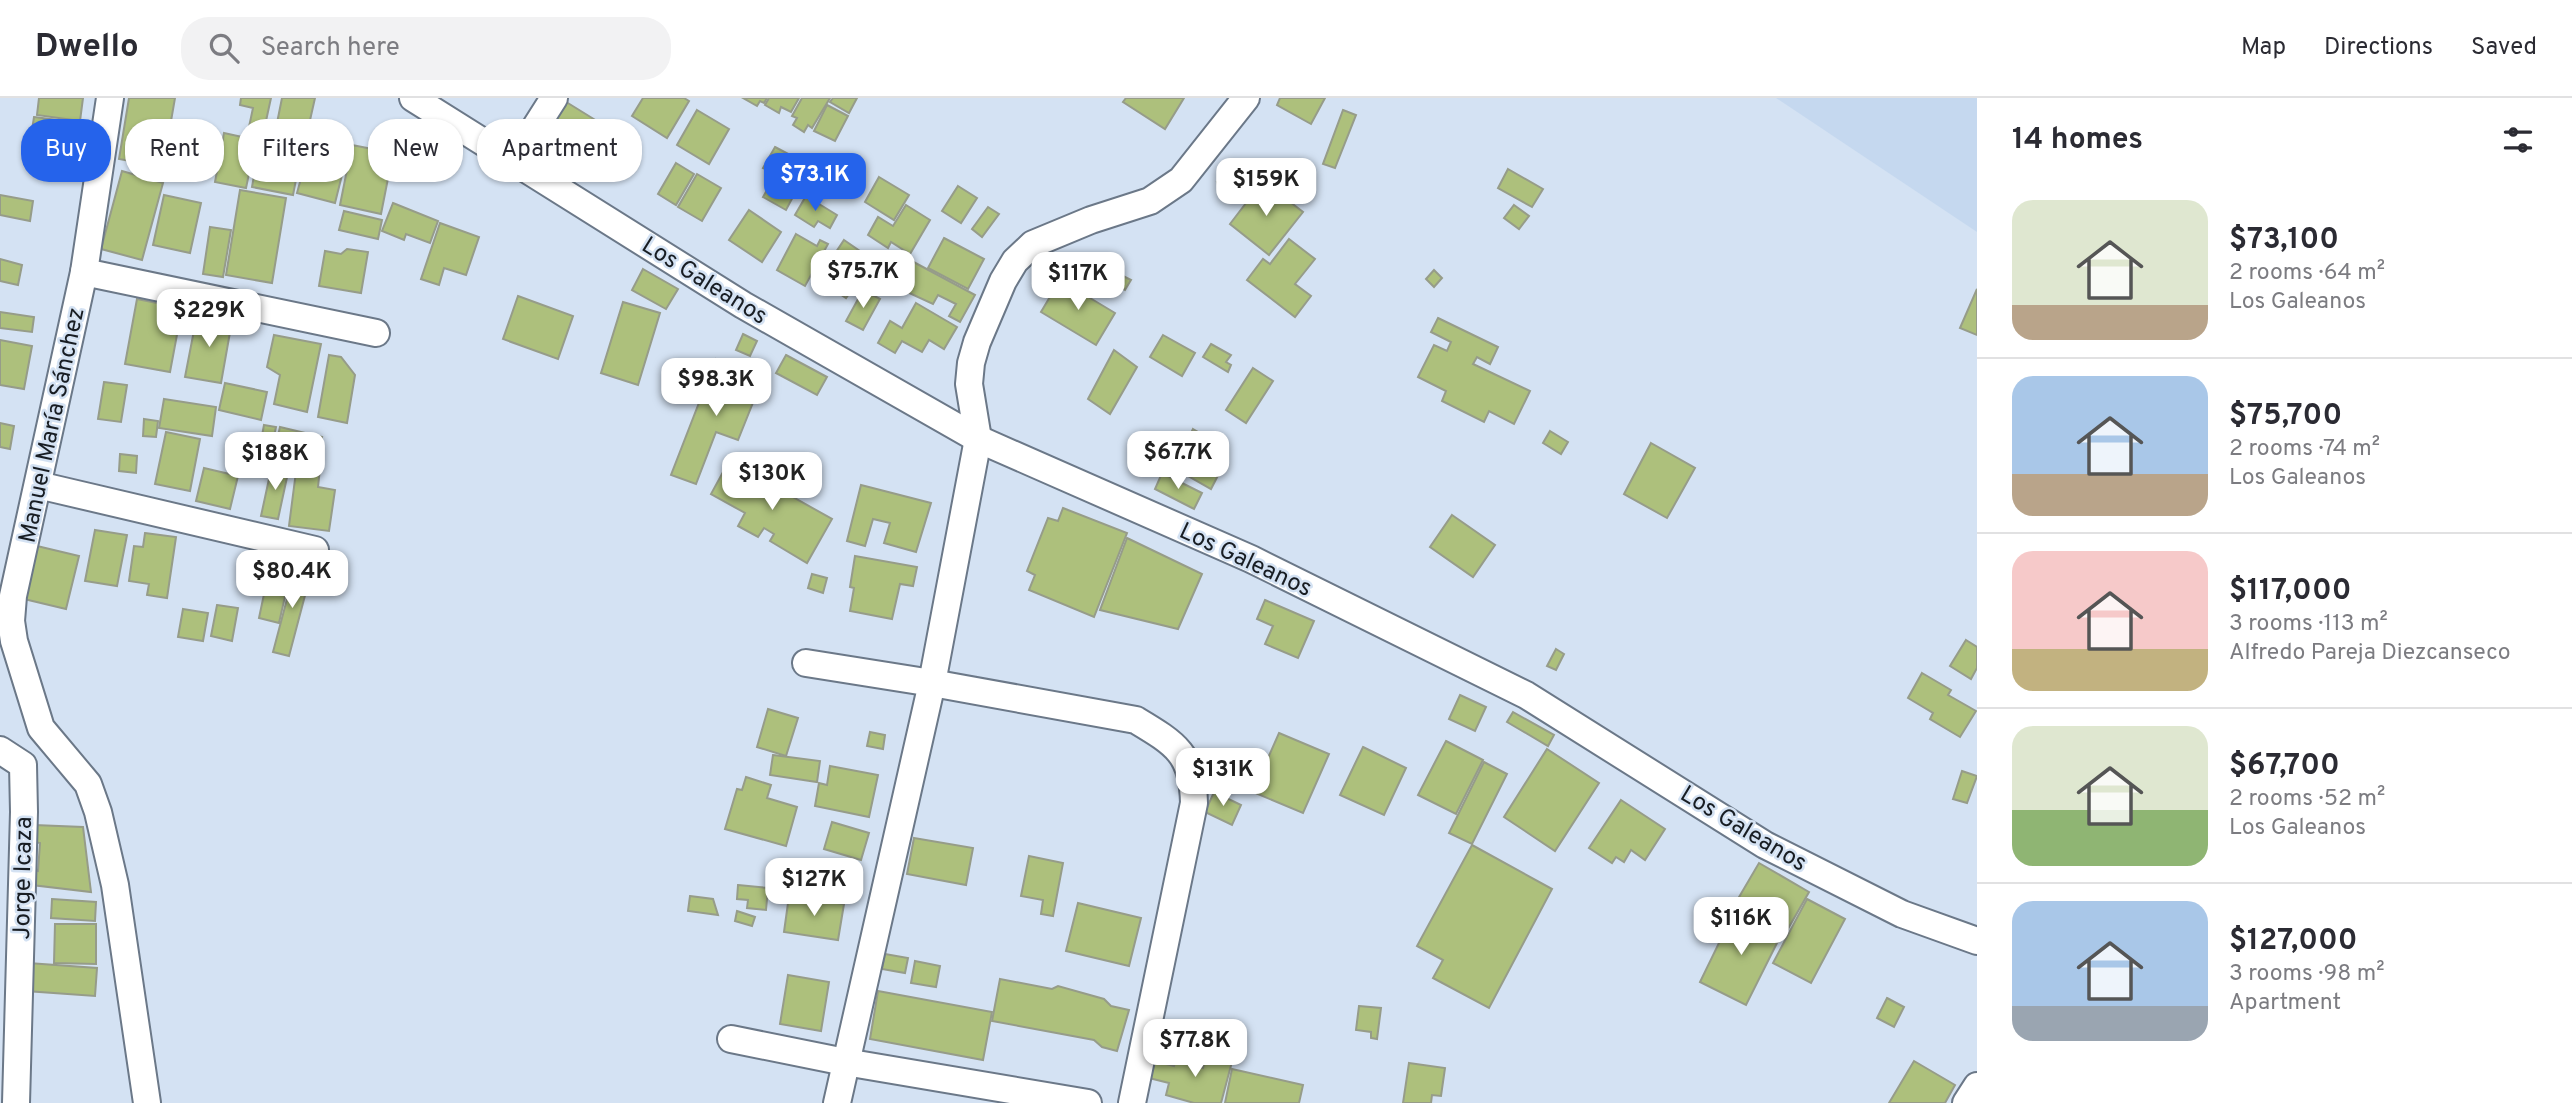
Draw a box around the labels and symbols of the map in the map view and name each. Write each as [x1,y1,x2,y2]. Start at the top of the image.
pin: $73.1K [758,153,872,213]
pin: $159K [1217,158,1315,218]
street label: Los Galeanos [635,231,772,332]
pin: $75.7K [806,250,920,310]
pin: $117K [1029,252,1127,312]
pin: $229K [160,289,258,349]
street label: Manuel María Sánchez [13,305,93,546]
pin: $98.3K [659,358,773,418]
pin: $188K [226,432,324,492]
pin: $67.7K [1121,432,1235,491]
pin: $130K [723,452,821,512]
street label: Los Galeanos [1174,517,1316,605]
pin: $80.4K [235,550,349,610]
pin: $131K [1174,748,1272,808]
street label: Los Galeanos [1674,780,1812,879]
street label: Jorge Icaza [8,816,40,940]
pin: $127K [765,858,863,918]
pin: $116K [1692,898,1790,957]
pin: $77.8K [1138,1020,1252,1079]

